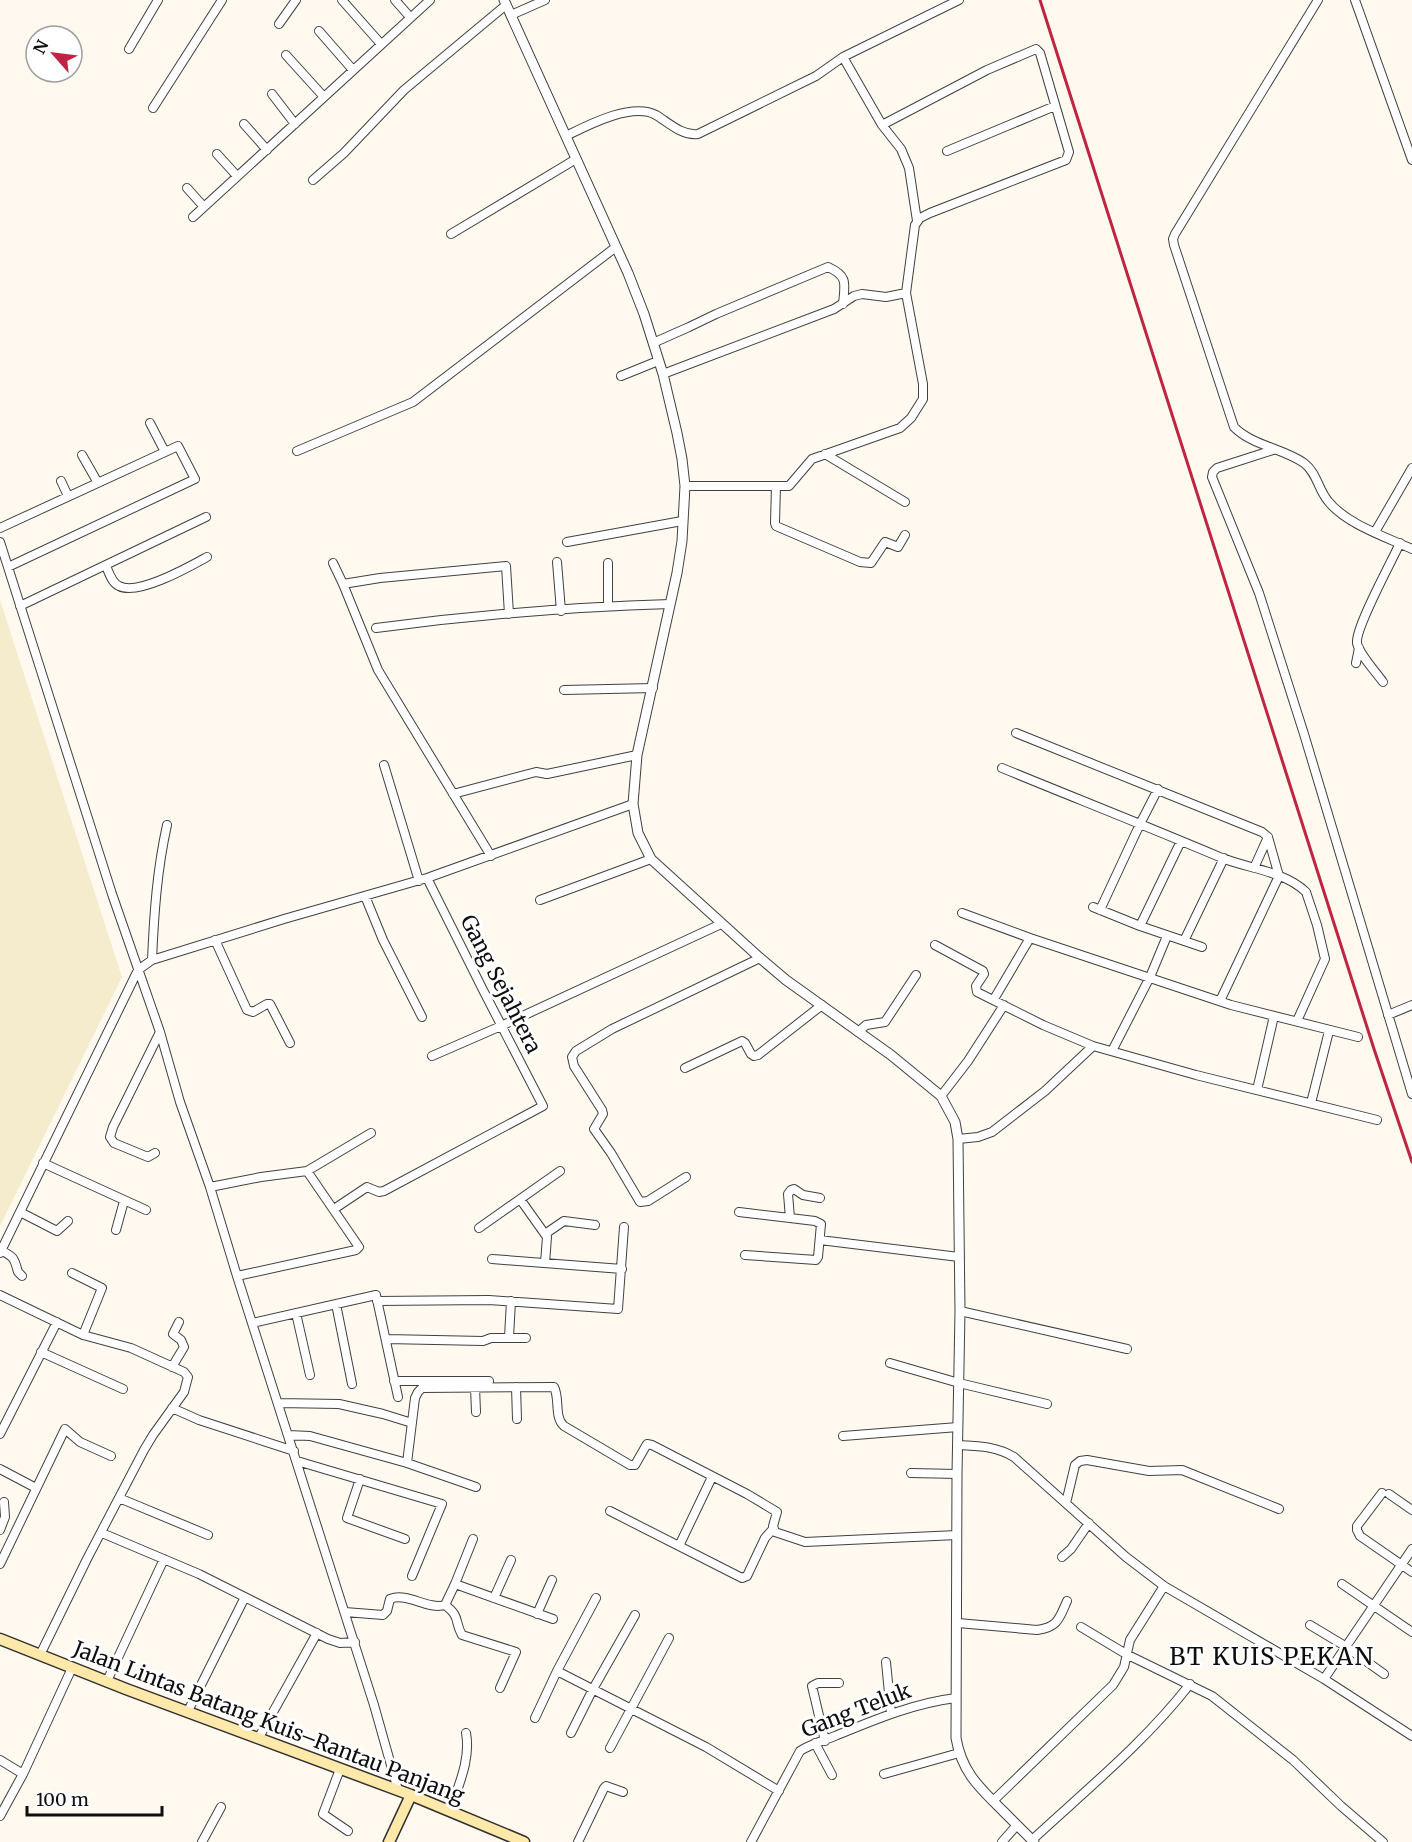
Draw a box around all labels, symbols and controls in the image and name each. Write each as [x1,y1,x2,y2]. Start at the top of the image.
north arrow [24,24,84,84]
text: N [29,36,53,57]
street label: Gang Sejahtera [455,910,547,1058]
street label: Jalan Lintas Batang Kuis–Rantau Panjang [69,1634,469,1809]
district label: BT KUIS PEKAN [1169,1641,1375,1672]
street label: Gang Teluk [797,1677,915,1743]
scale bar [27,1779,162,1817]
text: 100 m [36,1788,89,1811]

